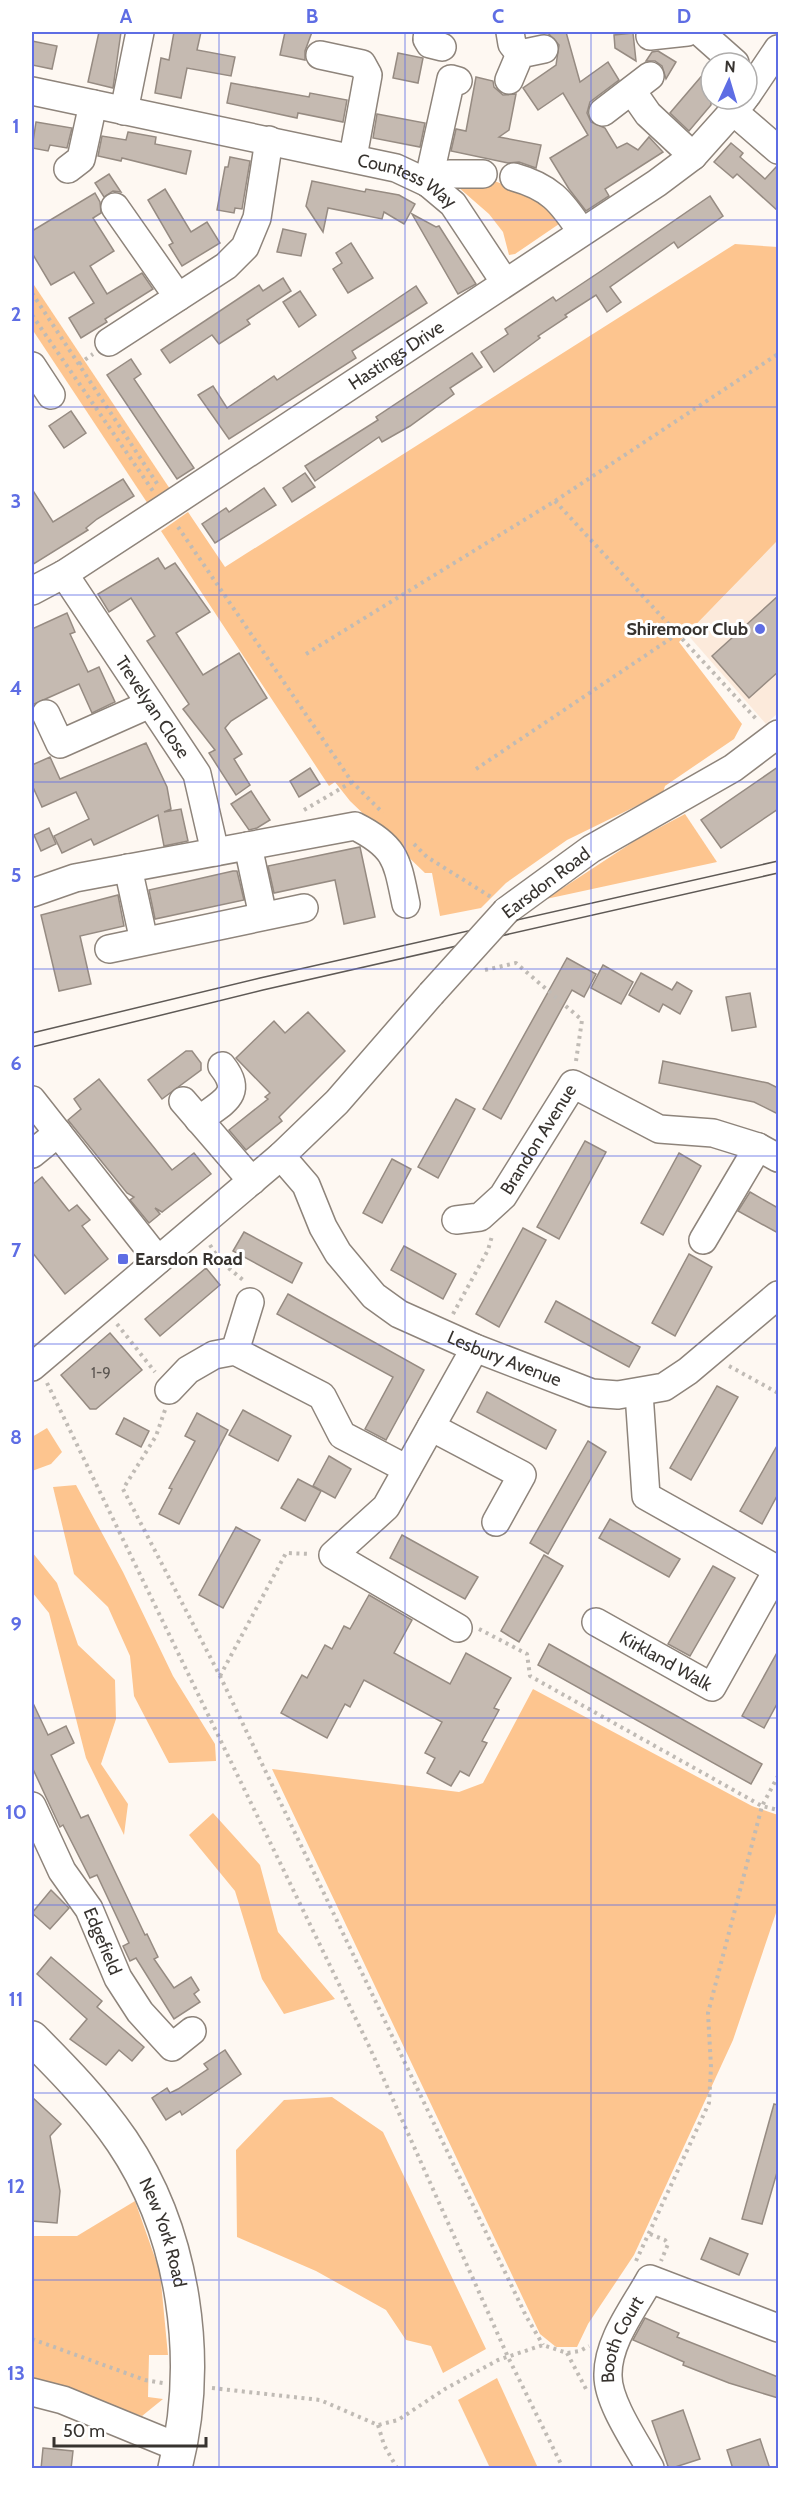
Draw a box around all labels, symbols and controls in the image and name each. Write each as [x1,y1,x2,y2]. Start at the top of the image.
text: A [120,4,133,28]
text: B [306,4,318,28]
text: C [492,4,504,28]
text: D [677,4,691,28]
north arrow [699,51,759,111]
text: N [724,57,736,76]
text: 1 [12,114,20,138]
street label: Countess Way [356,149,461,213]
text: 2 [11,302,21,326]
street label: Hastings Drive [344,316,448,395]
text: 3 [11,489,21,513]
place label: Shiremoor Club [626,618,748,640]
marker: Shiremoor Club [753,622,767,636]
street label: Trevelyan Close [111,652,195,763]
text: 4 [10,676,22,700]
street label: Earsdon Road [498,843,594,923]
text: 5 [11,863,21,887]
text: 6 [10,1051,22,1075]
street label: Brandon Avenue [496,1080,581,1199]
text: 7 [11,1238,22,1262]
place label: Earsdon Road [135,1248,243,1270]
marker: Earsdon Road [116,1252,130,1266]
street label: Lesbury Avenue [444,1326,565,1391]
house number: 1-9 [91,1364,111,1382]
text: 8 [10,1425,22,1449]
text: 9 [10,1612,22,1636]
street label: Kirkland Walk [616,1626,717,1696]
text: 10 [5,1800,27,1824]
street label: Edgefield [79,1904,126,1978]
text: 11 [9,1987,23,2011]
text: 12 [7,2174,25,2198]
street label: New York Road [134,2174,191,2289]
street label: Booth Court [597,2292,648,2384]
text: 13 [7,2361,25,2385]
scale bar [54,2410,206,2448]
text: 50 m [63,2420,105,2442]

